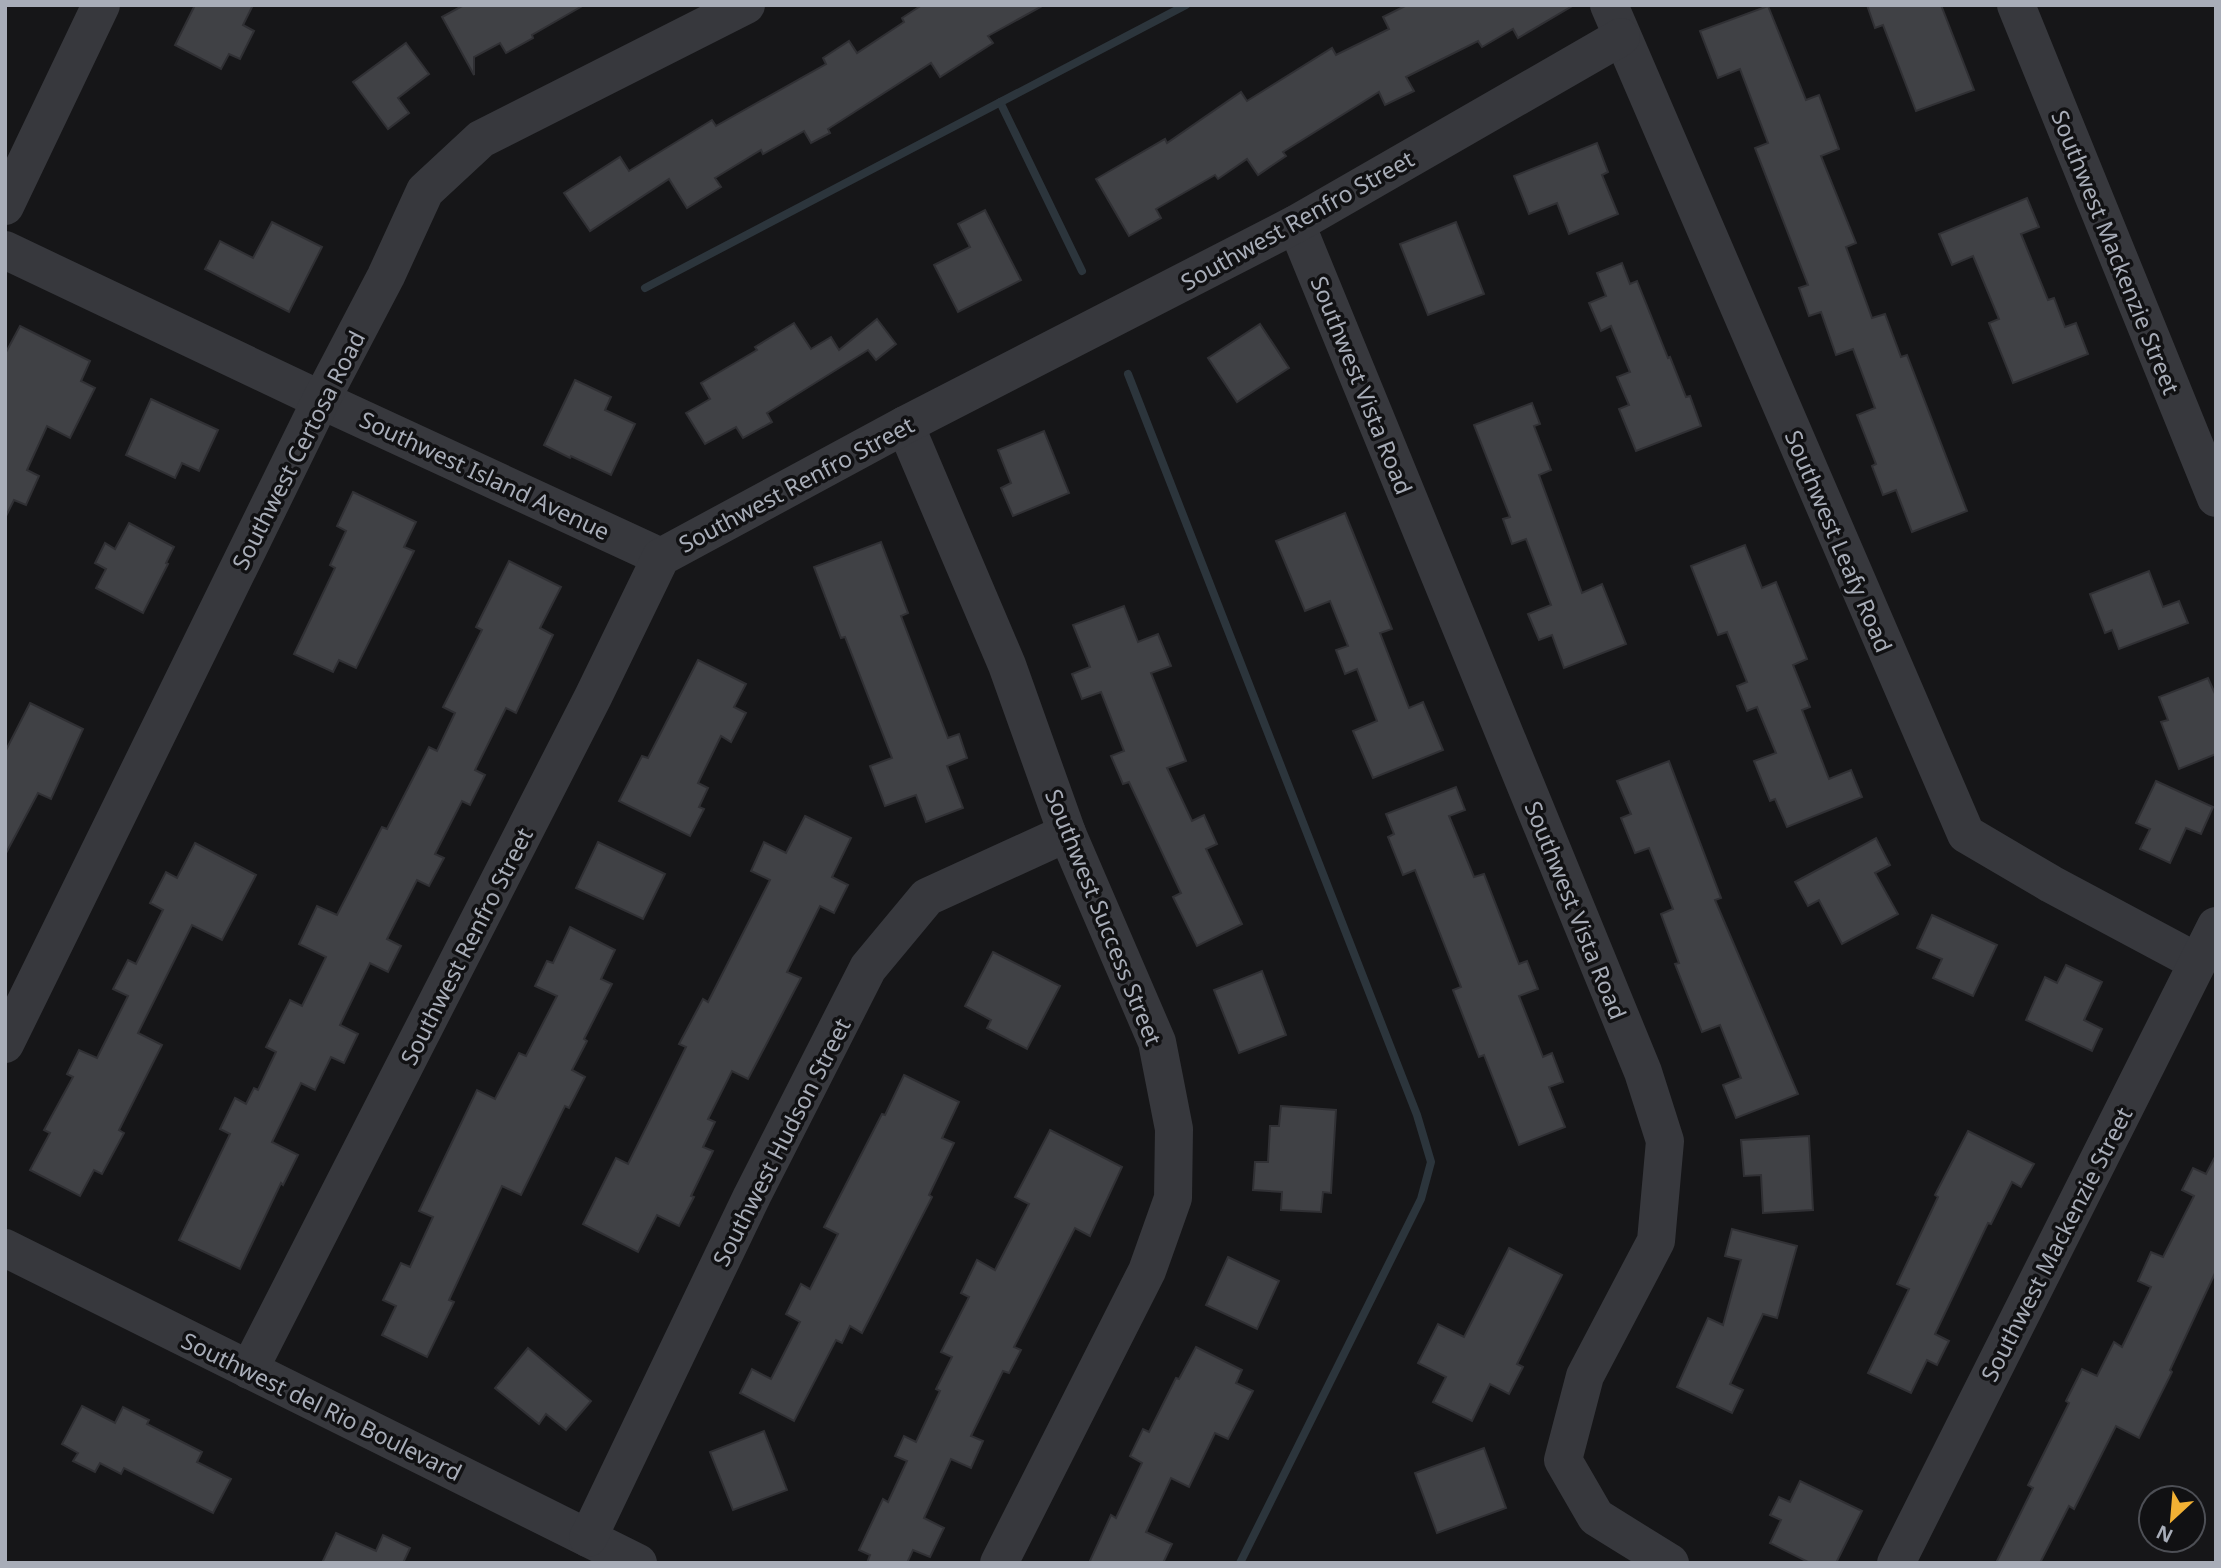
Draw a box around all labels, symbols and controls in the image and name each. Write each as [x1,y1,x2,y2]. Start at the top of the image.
street label: Southwest Mackenzie Street [2044,105,2188,399]
street label: Southwest Renfro Street [1175,142,1419,298]
street label: Southwest Vista Road [1304,271,1420,499]
street label: Southwest Certosa Road [224,325,372,575]
street label: Southwest Island Avenue [355,403,615,547]
street label: Southwest Renfro Street [673,408,919,560]
street label: Southwest Leafy Road [1778,425,1900,657]
street label: Southwest Success Street [1038,784,1170,1050]
street label: Southwest Vista Road [1518,796,1634,1024]
street label: Southwest Renfro Street [392,822,540,1070]
street label: Southwest Hudson Street [704,1013,858,1271]
street label: Southwest Mackenzie Street [1973,1101,2139,1387]
street label: Southwest del Rio Boulevard [177,1324,467,1488]
north arrow [2137,1484,2207,1554]
text: N [2152,1519,2177,1549]

